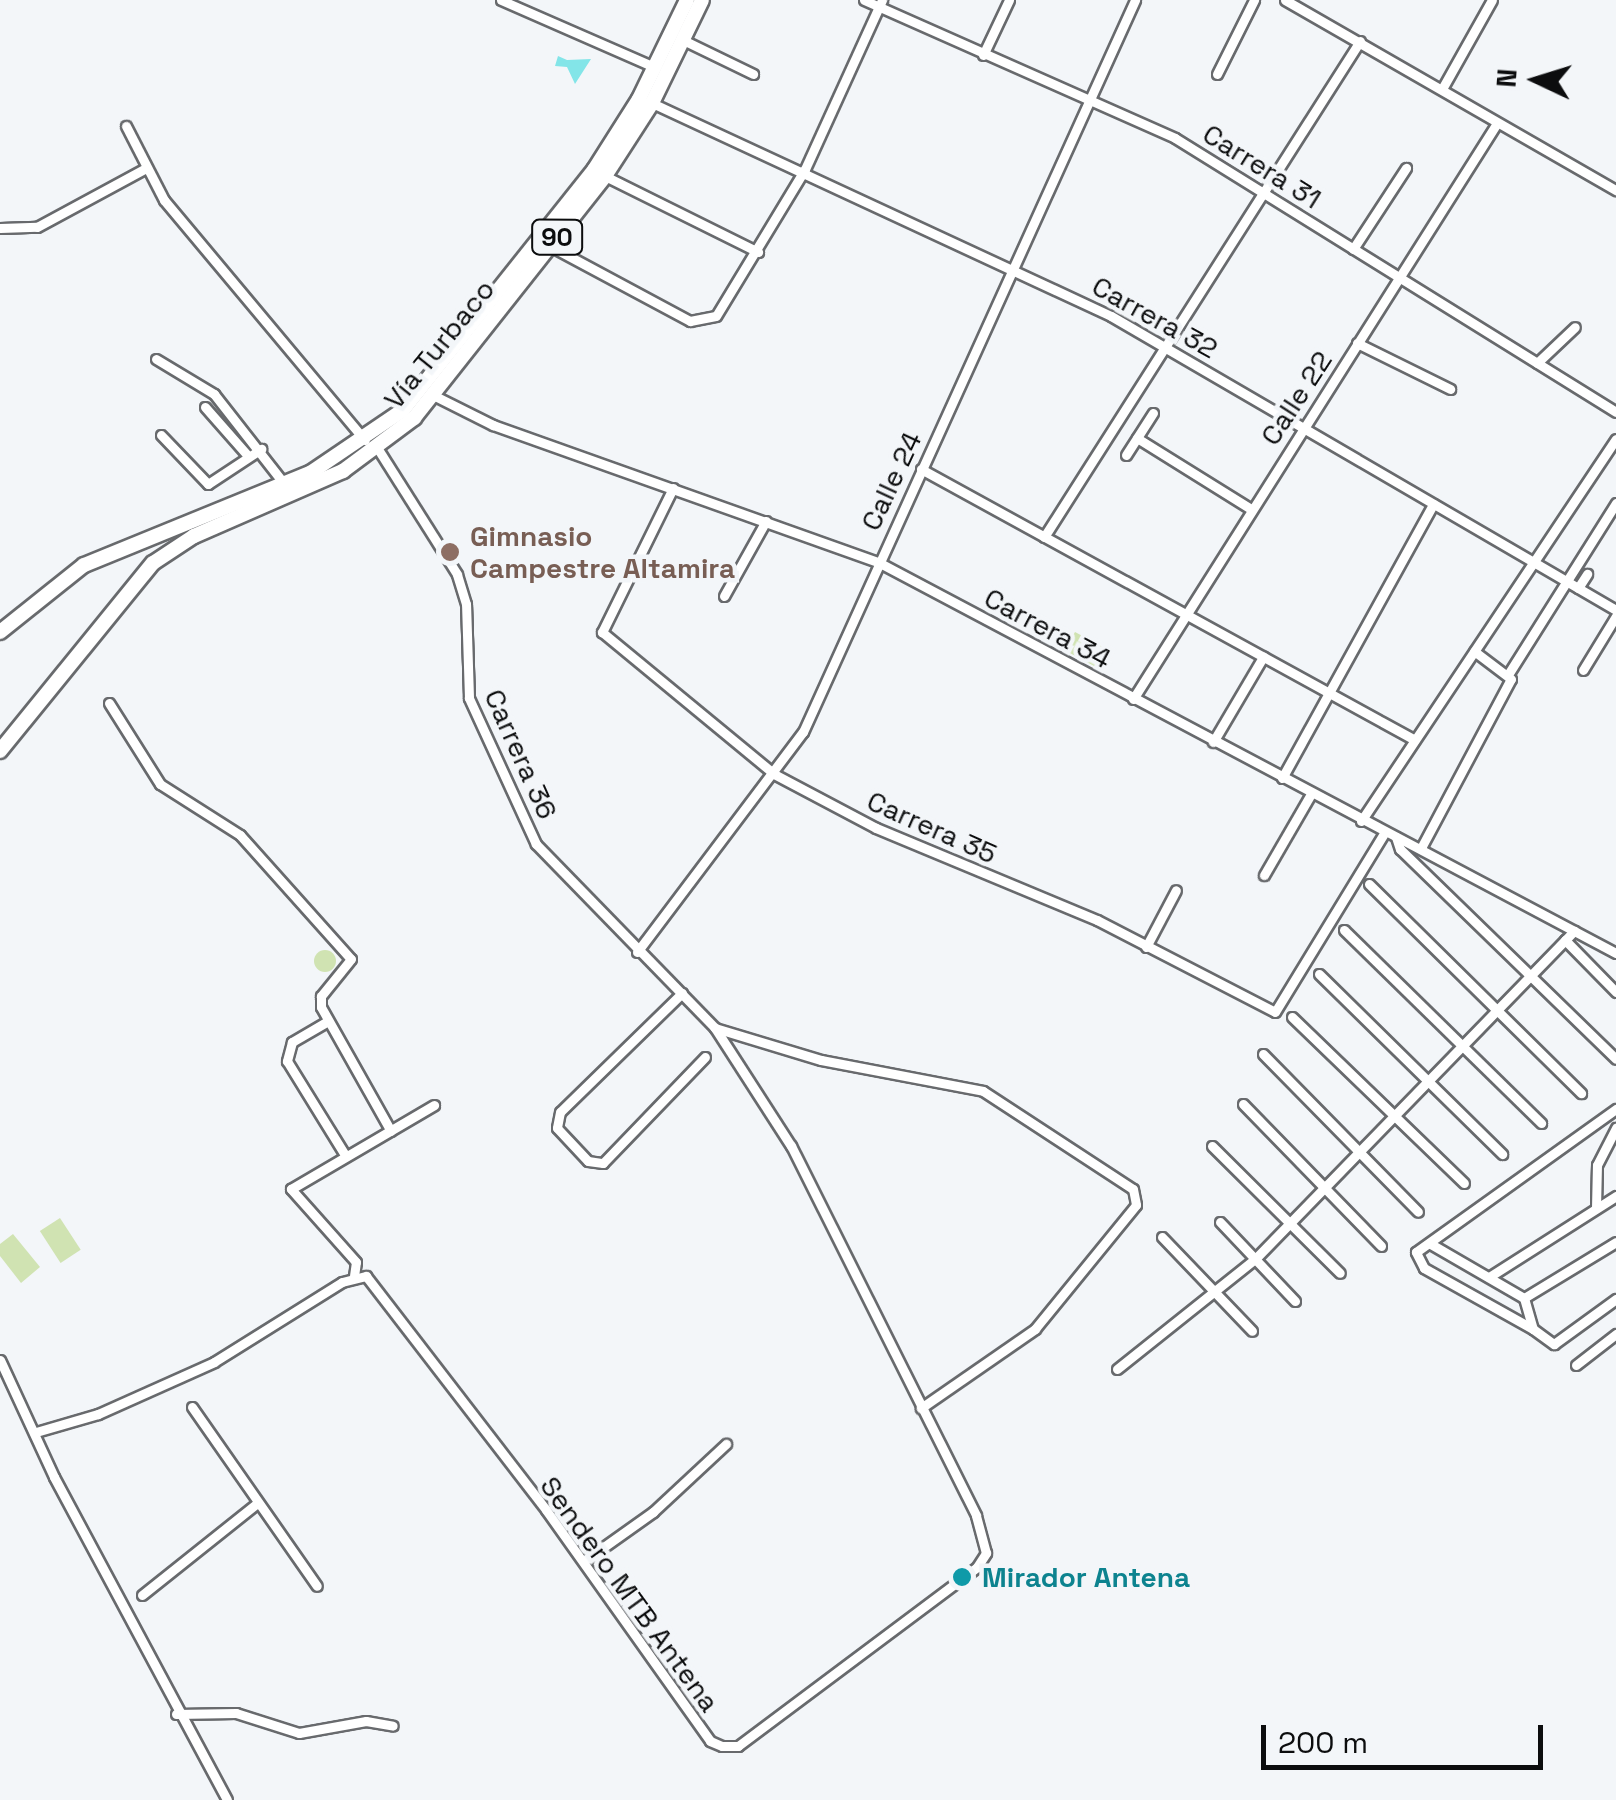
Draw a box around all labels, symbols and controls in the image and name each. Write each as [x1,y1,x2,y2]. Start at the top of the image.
north arrow [1486,30,1586,130]
text: N [1487,67,1525,89]
street label: Carrera 31 [1197,117,1327,215]
road number: 90 [530,217,584,257]
street label: Carrera 32 [1086,269,1224,365]
street label: Vía Turbaco [376,272,502,416]
street label: Calle 22 [1253,345,1339,451]
street label: Calle 24 [854,426,928,536]
place label: Gimnasio Campestre Altamira [470,519,736,585]
marker: Gimnasio Campestre Altamira [439,541,461,563]
street label: Carrera 34 [979,581,1117,675]
street label: Carrera 36 [477,684,565,824]
street label: Carrera 35 [862,784,1002,870]
street label: Sendero MTB Antena [533,1470,727,1718]
place label: Mirador Antena [982,1560,1190,1594]
marker: Mirador Antena [951,1566,973,1588]
scale bar [1266,1705,1548,1767]
text: 200 m [1278,1723,1368,1762]

